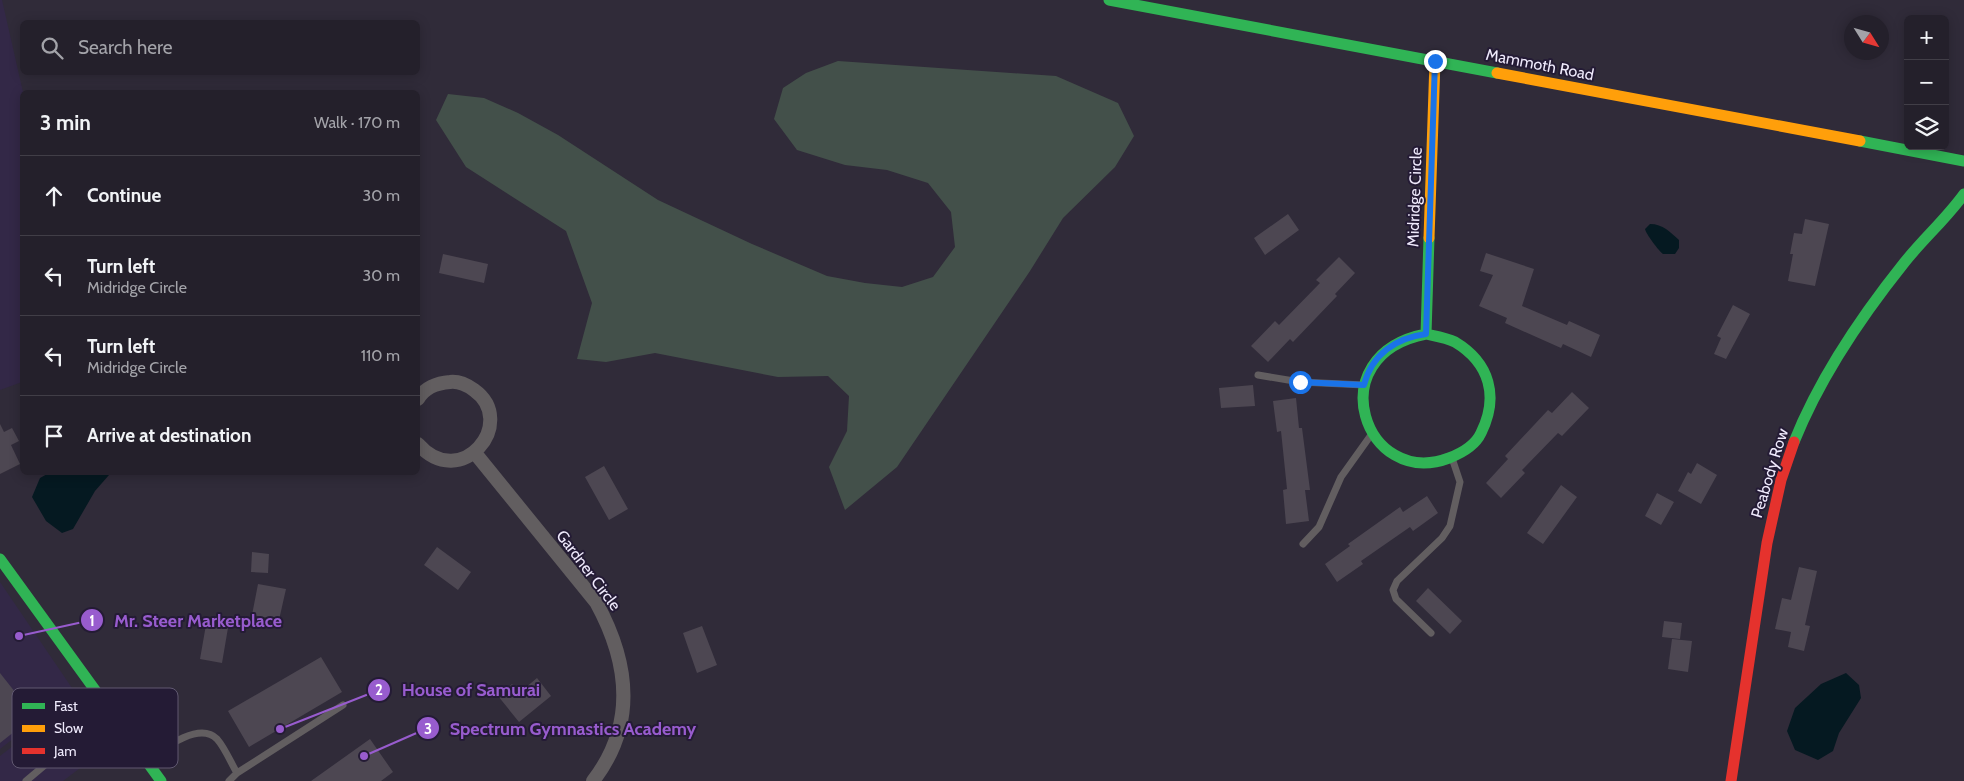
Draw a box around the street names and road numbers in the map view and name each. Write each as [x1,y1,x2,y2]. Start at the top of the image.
street label: Mammoth Road [1484,45,1596,84]
street label: Midridge Circle [1403,147,1426,247]
street label: Peabody Row [1747,426,1792,520]
street label: Gardner Circle [552,526,625,614]

